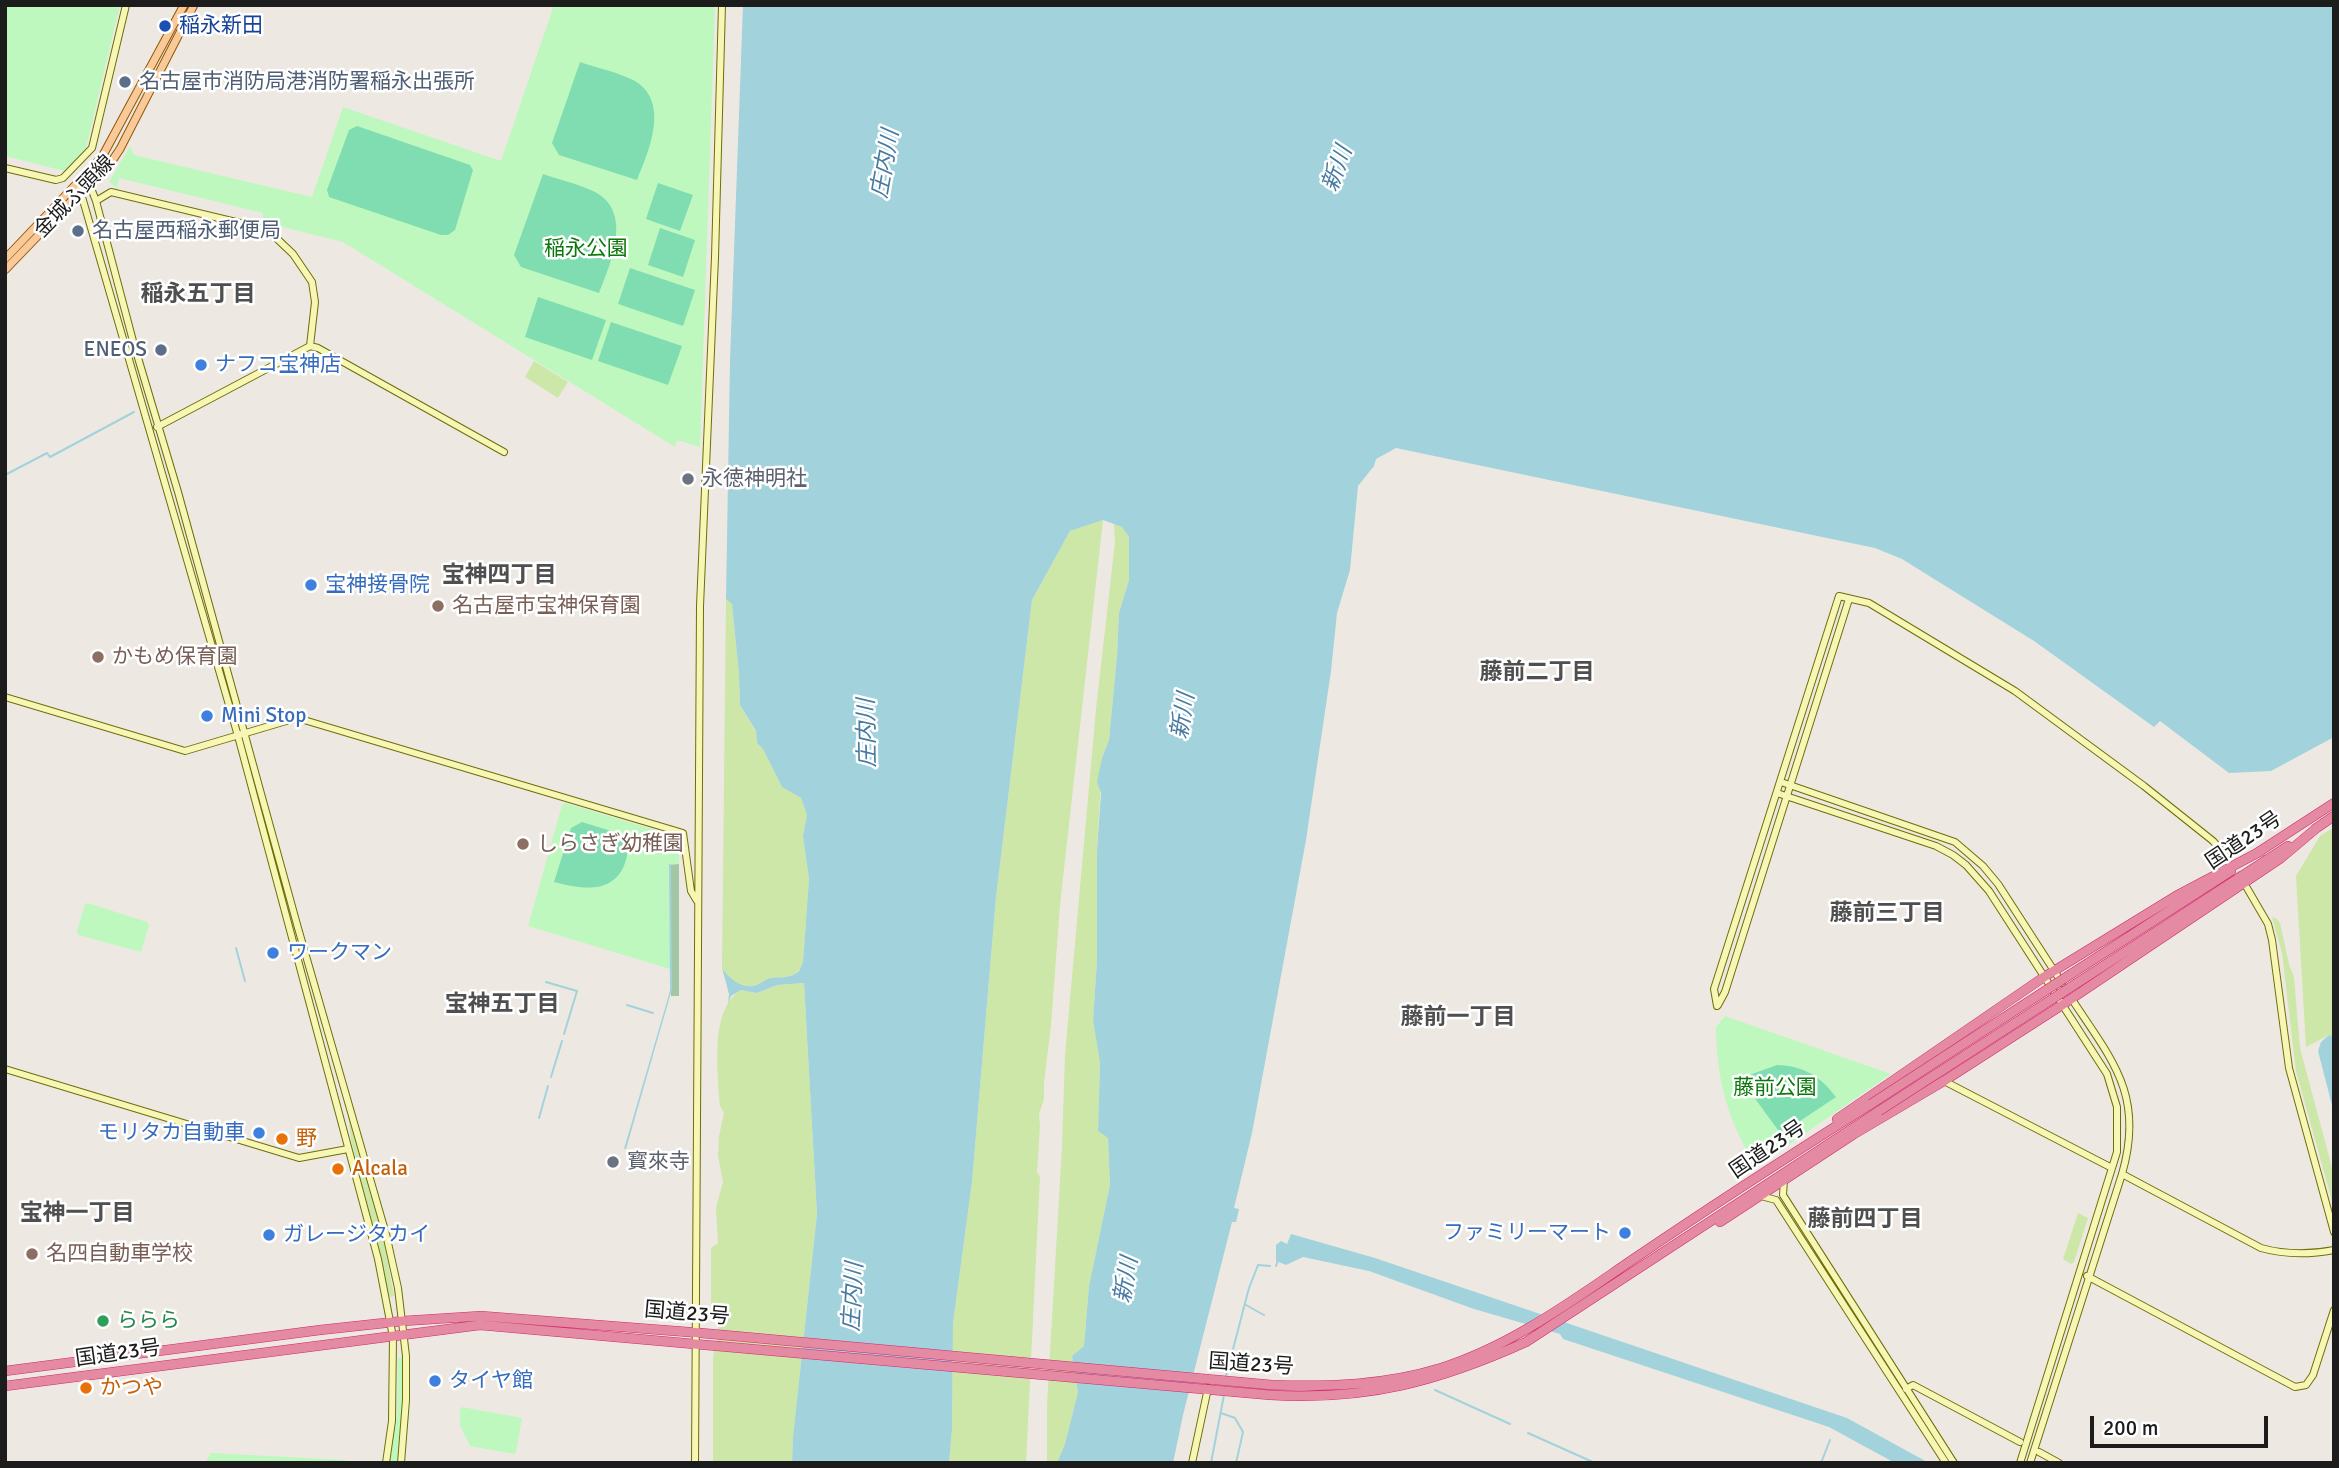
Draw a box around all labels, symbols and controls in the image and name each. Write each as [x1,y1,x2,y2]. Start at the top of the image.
place label: 稲永新田 [179,13,263,39]
marker: 稲永新田 [157,18,173,34]
place label: 名古屋市消防局港消防署稲永出張所 [139,69,475,95]
marker: 名古屋市消防局港消防署稲永出張所 [117,74,133,90]
water label: 庄内川 [866,128,906,200]
water label: 新川 [1317,143,1359,195]
street label: 金城ふ頭線 [29,150,121,244]
place label: 名古屋西稲永郵便局 [92,218,281,244]
marker: 名古屋西稲永郵便局 [70,223,86,239]
park label: 稲永公園 [544,236,628,262]
district label: 稲永五丁目 [141,281,255,309]
place label: ENEOS [84,337,147,363]
marker: ENEOS [153,342,169,358]
place label: ナフコ宝神店 [215,352,341,378]
marker: ナフコ宝神店 [193,357,209,373]
place label: 永徳神明社 [702,466,807,492]
marker: 永徳神明社 [680,471,696,487]
district label: 宝神四丁目 [442,562,556,590]
place label: 宝神接骨院 [325,572,430,598]
marker: 宝神接骨院 [303,577,319,593]
place label: 名古屋市宝神保育園 [452,593,641,619]
marker: 名古屋市宝神保育園 [430,598,446,614]
place label: かもめ保育園 [112,644,238,670]
marker: かもめ保育園 [90,649,106,665]
district label: 藤前二丁目 [1480,659,1594,687]
water label: 新川 [1167,691,1201,741]
water label: 庄内川 [854,698,882,768]
place label: Mini Stop [221,703,306,729]
marker: Mini Stop [199,708,215,724]
street label: 国道23号 [2201,807,2287,875]
place label: しらさぎ幼稚園 [537,831,684,857]
marker: しらさぎ幼稚園 [515,836,531,852]
district label: 藤前三丁目 [1830,900,1944,928]
place label: ワークマン [287,940,392,966]
marker: ワークマン [265,945,281,961]
district label: 宝神五丁目 [445,991,559,1019]
district label: 藤前一丁目 [1401,1004,1515,1032]
park label: 藤前公園 [1733,1075,1817,1101]
street label: 国道23号 [1725,1116,1811,1184]
place label: モリタカ自動車 [98,1120,245,1146]
marker: モリタカ自動車 [251,1125,267,1141]
place label: 野 [296,1126,317,1152]
marker: 野 [274,1131,290,1147]
place label: 寳來寺 [627,1149,690,1175]
marker: 寳來寺 [605,1154,621,1170]
place label: Alcala [352,1156,408,1182]
marker: Alcala [330,1161,346,1177]
district label: 宝神一丁目 [20,1200,134,1228]
district label: 藤前四丁目 [1808,1206,1922,1234]
place label: ファミリーマート [1443,1220,1611,1246]
place label: ガレージタカイ [283,1222,430,1248]
marker: ファミリーマート [1617,1225,1633,1241]
marker: ガレージタカイ [261,1227,277,1243]
place label: 名四自動車学校 [46,1241,193,1267]
marker: 名四自動車学校 [24,1246,40,1262]
water label: 新川 [1109,1255,1145,1305]
water label: 庄内川 [838,1262,870,1332]
street label: 国道23号 [643,1298,731,1330]
place label: ららら [117,1308,180,1334]
marker: ららら [95,1313,111,1329]
street label: 国道23号 [74,1336,162,1372]
street label: 国道23号 [1207,1349,1295,1381]
place label: タイヤ館 [449,1368,533,1394]
marker: タイヤ館 [427,1373,443,1389]
place label: かつや [100,1375,163,1401]
marker: かつや [78,1380,94,1396]
scale bar [2094,1402,2272,1446]
text: 200 m [2103,1415,2158,1441]

